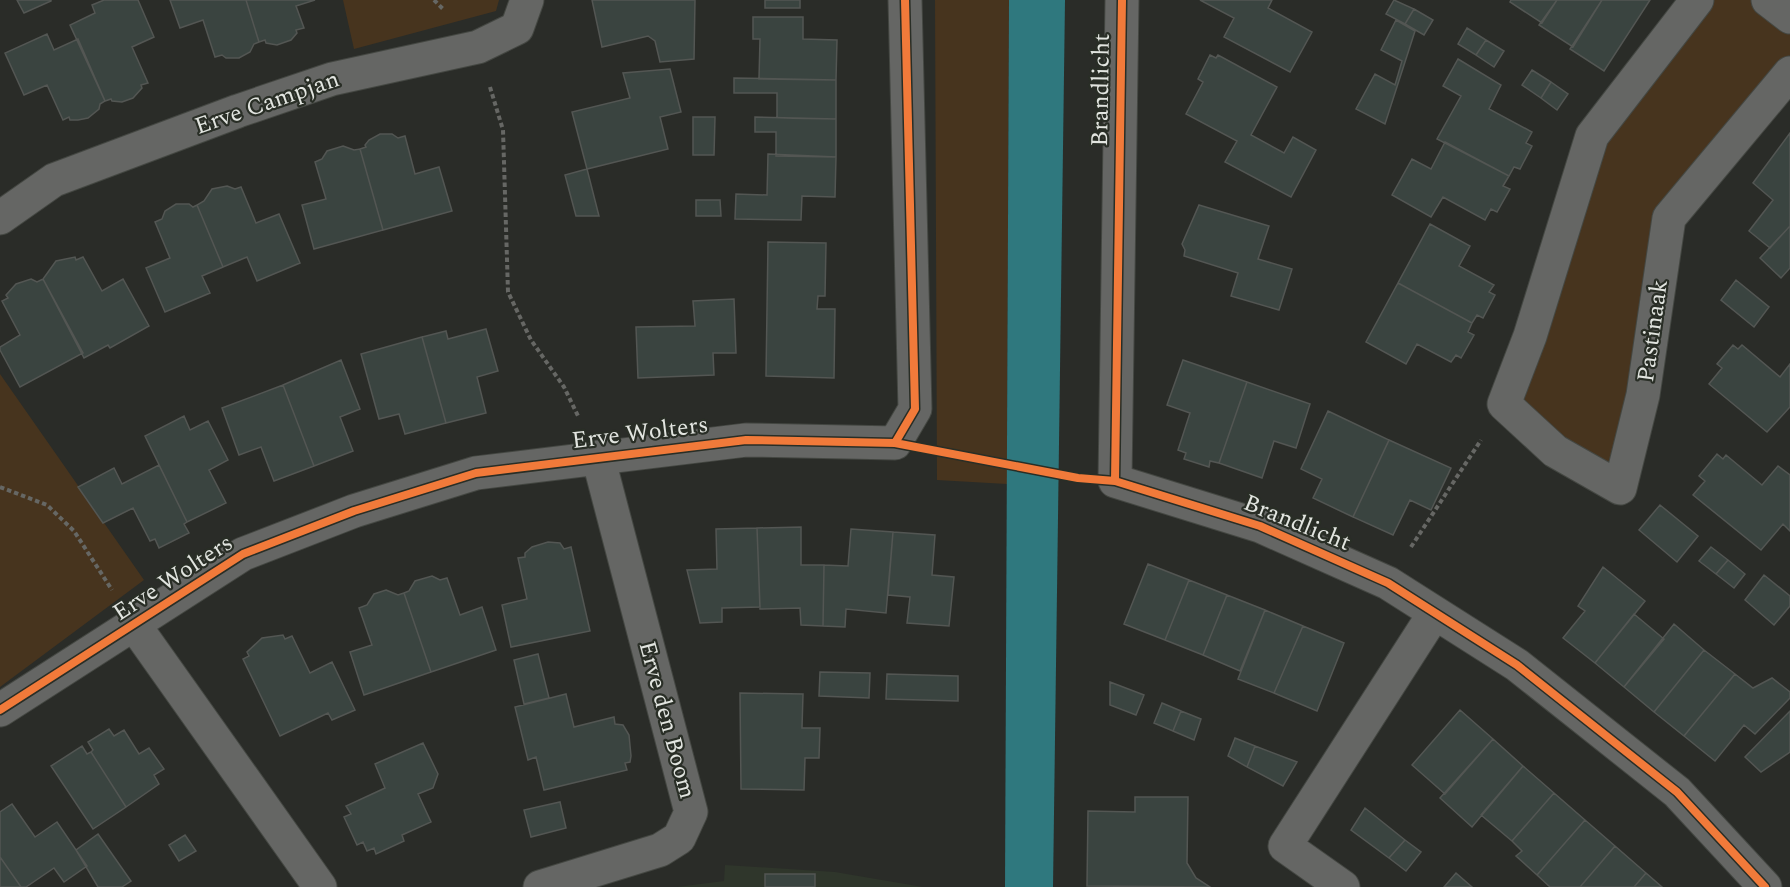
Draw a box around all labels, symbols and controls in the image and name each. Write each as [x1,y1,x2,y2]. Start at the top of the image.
street label: Brandlicht [1082,33,1120,147]
street label: Erve Campjan [190,61,344,145]
street label: Pastinaak [1628,277,1678,385]
street label: Erve Wolters [570,407,710,459]
street label: Brandlicht [1238,485,1356,561]
street label: Erve Wolters [106,525,240,631]
street label: Erve den Boom [629,637,705,803]

